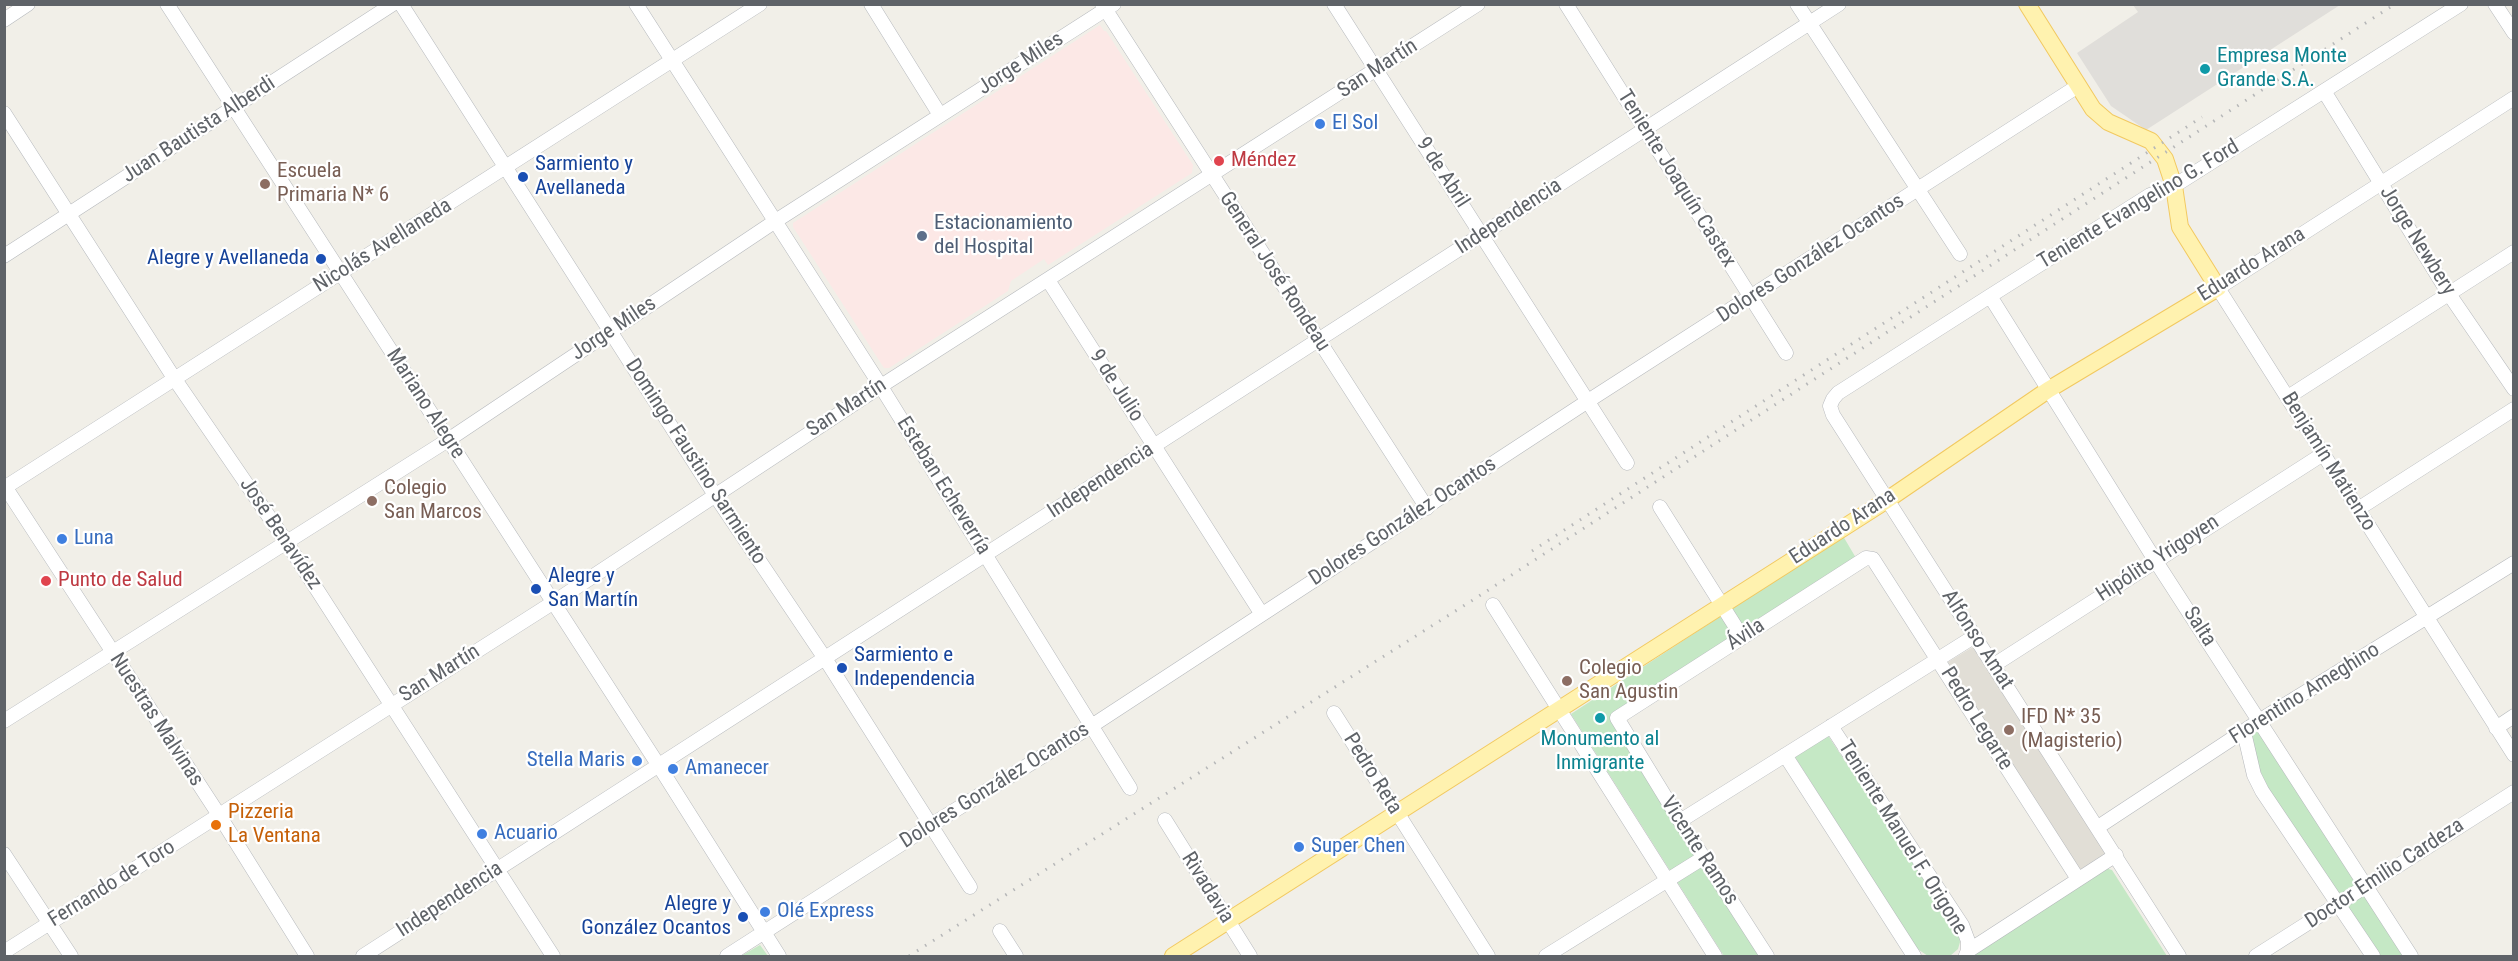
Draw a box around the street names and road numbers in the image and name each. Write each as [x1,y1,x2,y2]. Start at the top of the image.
street label: Jorge Miles [974,27,1068,101]
street label: San Martín [1333,34,1423,104]
street label: Juan Bautista Alberdi [118,71,280,189]
street label: Teniente Joaquín Castex [1611,86,1741,272]
street label: 9 de Abril [1410,133,1474,213]
street label: Teniente Evangelino G. Ford [2034,135,2244,275]
street label: Independencia [1451,173,1567,261]
street label: Jorge Newbery [2373,182,2461,300]
street label: General José Rondeau [1213,187,1335,357]
street label: Dolores González Ocantos [1713,189,1909,329]
street label: Nicolás Avellaneda [309,193,457,299]
street label: Eduardo Arana [2194,222,2310,308]
street label: Jorge Miles [567,291,661,367]
street label: Mariano Alegre [380,344,470,464]
street label: 9 de Julio [1083,345,1149,427]
street label: Domingo Faustino Sarmiento [619,355,771,569]
street label: San Martín [802,373,892,443]
street label: Benjamín Matienzo [2275,388,2381,536]
street label: Esteban Echeverría [891,412,995,560]
street label: Independencia [1043,437,1159,525]
street label: Dolores González Ocantos [1305,452,1501,592]
street label: José Benavídez [233,473,327,595]
street label: Eduardo Arana [1785,483,1901,571]
street label: Hipólito Yrigoyen [2092,510,2224,608]
street label: Alfonso Amat [1936,586,2018,694]
street label: Salta [2177,603,2221,651]
street label: Ávila [1722,613,1770,657]
street label: Florentino Ameghino [2225,638,2385,750]
street label: San Martín [395,639,485,709]
street label: Nuestras Malvinas [104,649,208,791]
street label: Pedro Legarte [1934,663,2018,775]
street label: Dolores González Ocantos [896,718,1094,854]
street label: Pedro Reta [1337,729,1407,819]
street label: Teniente Manuel F. Origone [1832,736,1972,940]
street label: Vicente Ramos [1655,792,1743,910]
street label: Doctor Emilio Cardeza [2301,813,2469,935]
street label: Fernando de Toro [44,835,180,933]
street label: Rivadavia [1175,848,1239,928]
street label: Independencia [392,856,508,944]

